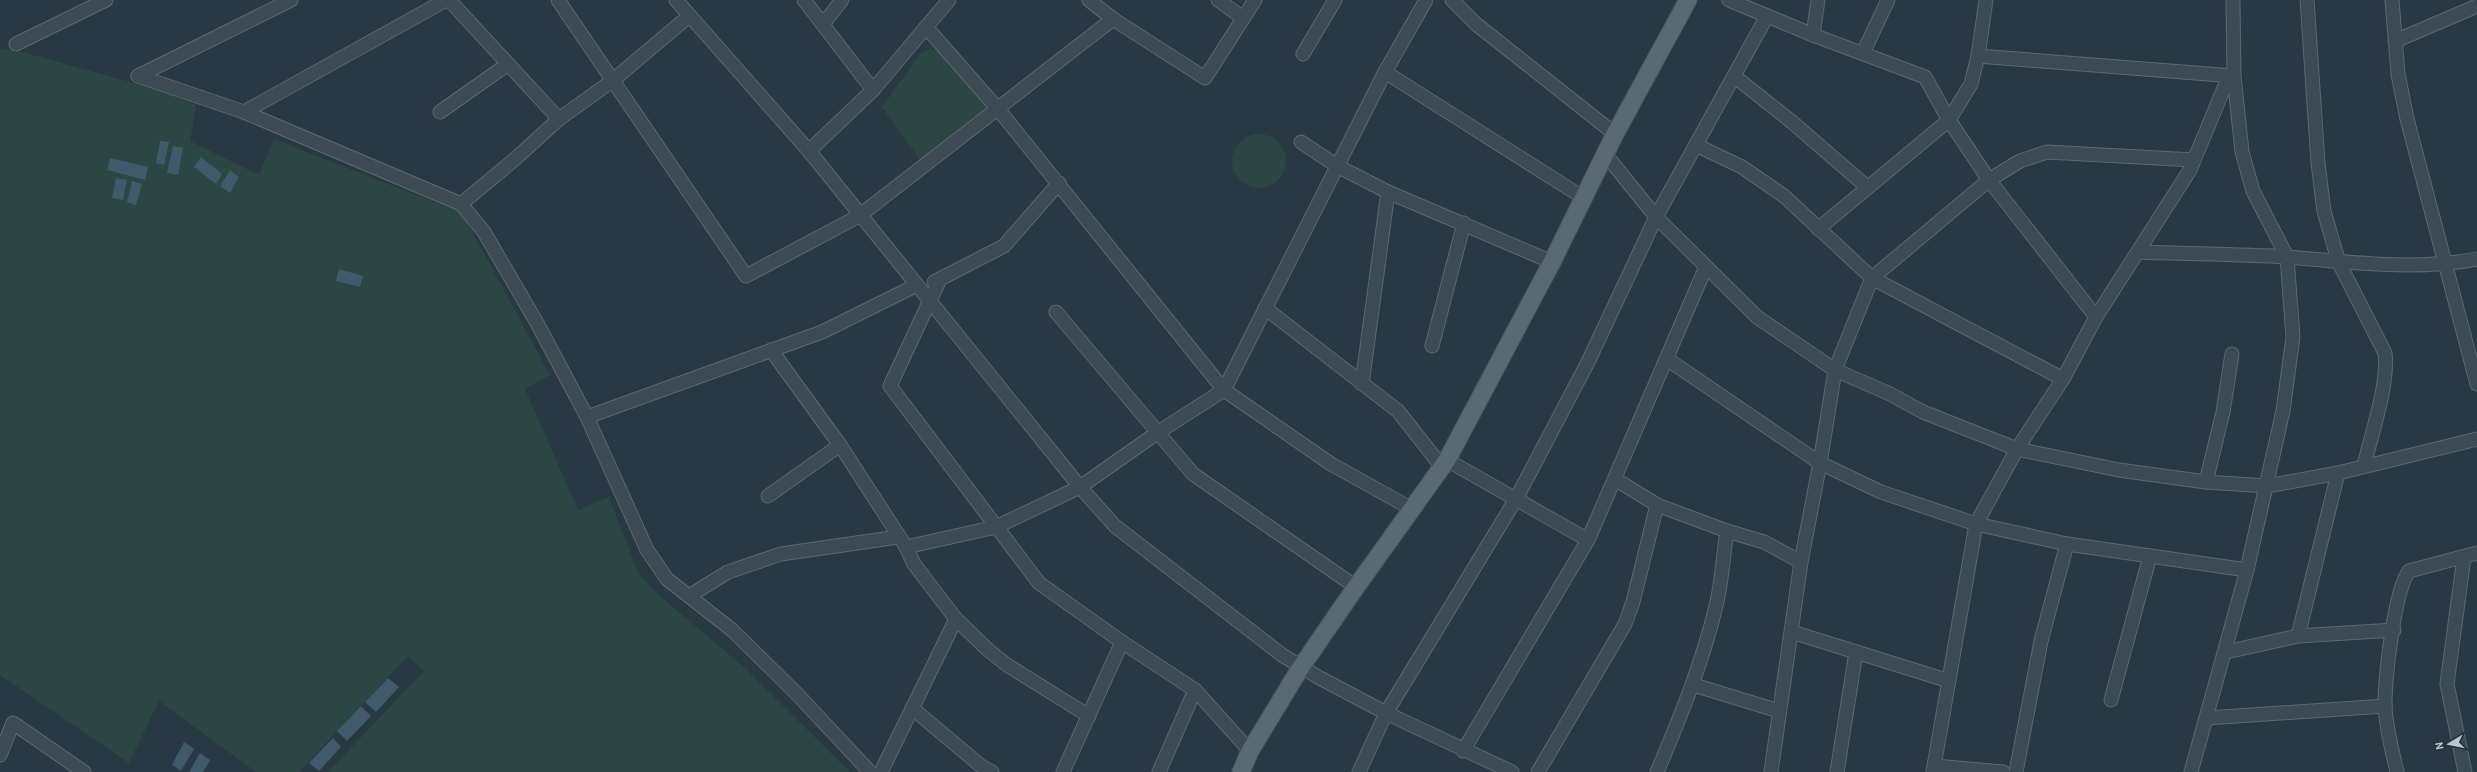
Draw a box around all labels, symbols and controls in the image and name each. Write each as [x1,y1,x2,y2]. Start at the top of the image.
north arrow [2429,724,2469,764]
text: N [2432,741,2446,751]

